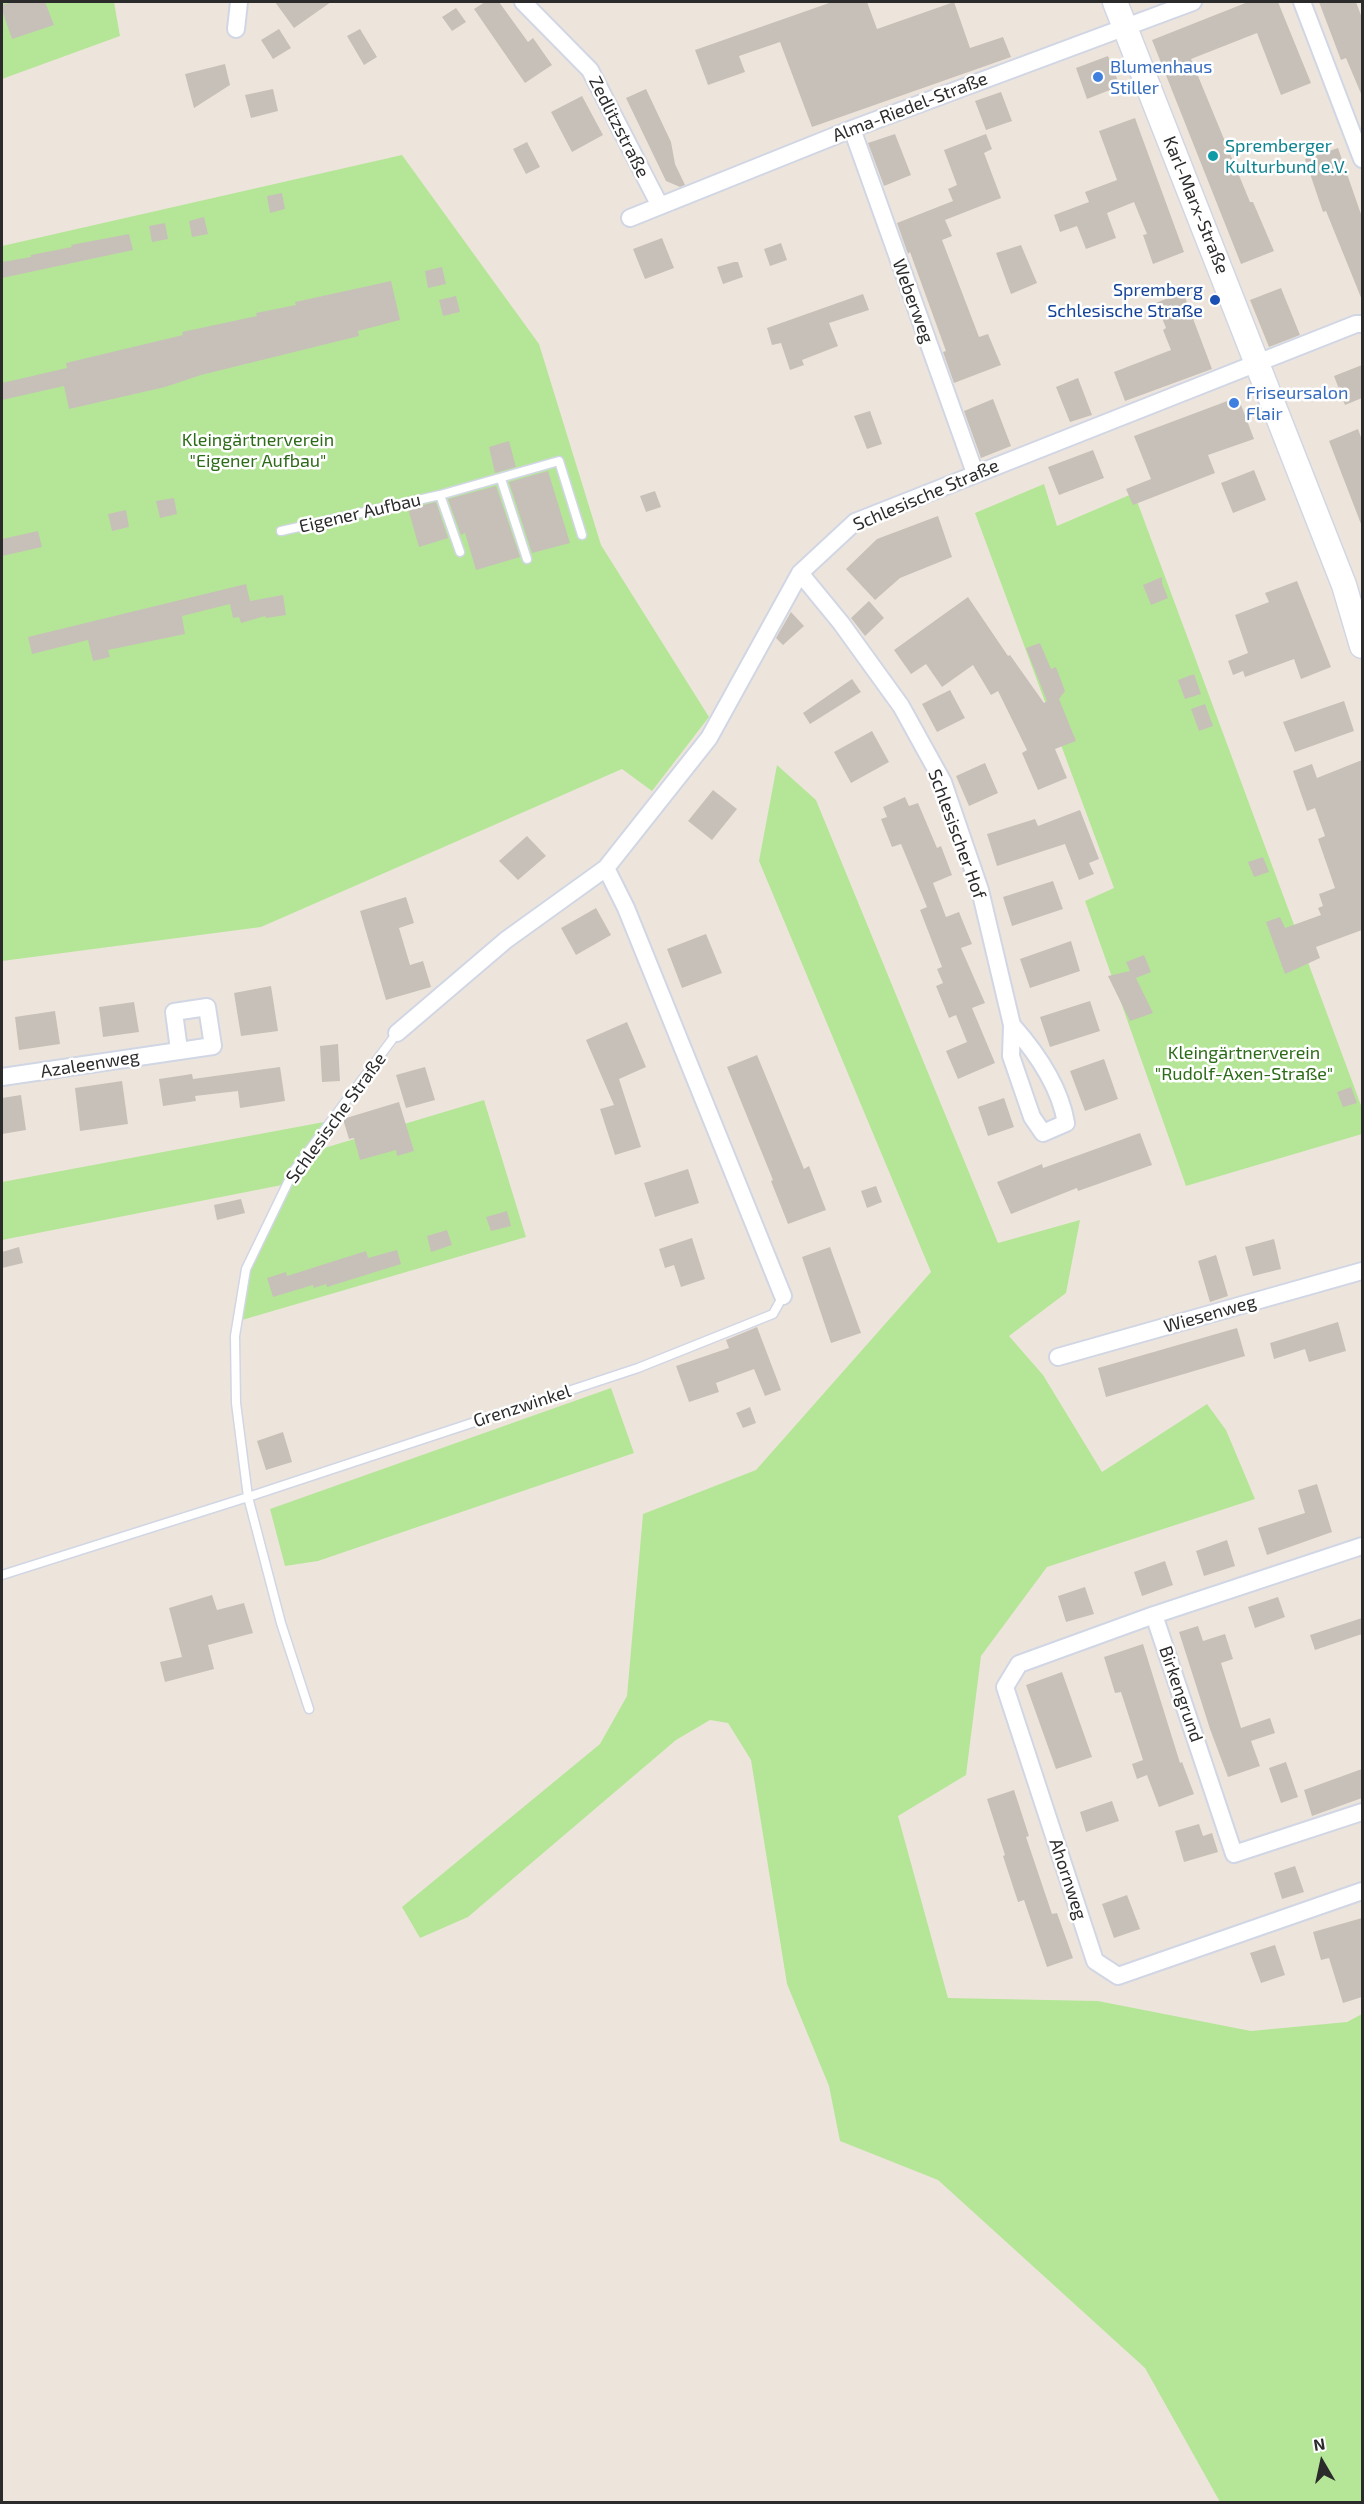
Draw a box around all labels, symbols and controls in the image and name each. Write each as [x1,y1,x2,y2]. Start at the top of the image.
place label: Blumenhaus Stiller [1110,56,1212,98]
street label: Alma-Riedel-Straße [830,68,990,146]
marker: Blumenhaus Stiller [1091,70,1105,84]
street label: Zedlitzstraße [584,73,654,181]
street label: Karl-Marx-Straße [1159,133,1233,277]
place label: Spremberger Kulturbund e.V. [1225,135,1348,178]
marker: Spremberger Kulturbund e.V. [1206,149,1220,163]
street label: Weberweg [888,256,938,346]
place label: Spremberg Schlesische Straße [1047,279,1203,322]
marker: Spremberg Schlesische Straße [1208,293,1222,307]
place label: Friseursalon Flair [1246,382,1348,424]
marker: Friseursalon Flair [1227,396,1241,410]
park label: Kleingärtnerverein "Eigener Aufbau" [182,429,334,472]
street label: Schlesische Straße [850,455,1002,535]
street label: Eigener Aufbau [297,489,423,537]
street label: Schlesischer Hof [924,766,990,902]
park label: Kleingärtnerverein "Rudolf-Axen-Straße" [1155,1042,1333,1084]
street label: Azaleenweg [39,1046,141,1082]
street label: Schlesische Straße [281,1049,391,1187]
street label: Wiesenweg [1161,1291,1259,1337]
street label: Grenzwinkel [471,1380,573,1432]
street label: Birkengrund [1154,1643,1208,1745]
street label: Ahornweg [1045,1836,1091,1922]
north arrow [1292,2432,1352,2492]
text: N [1312,2433,1326,2454]

